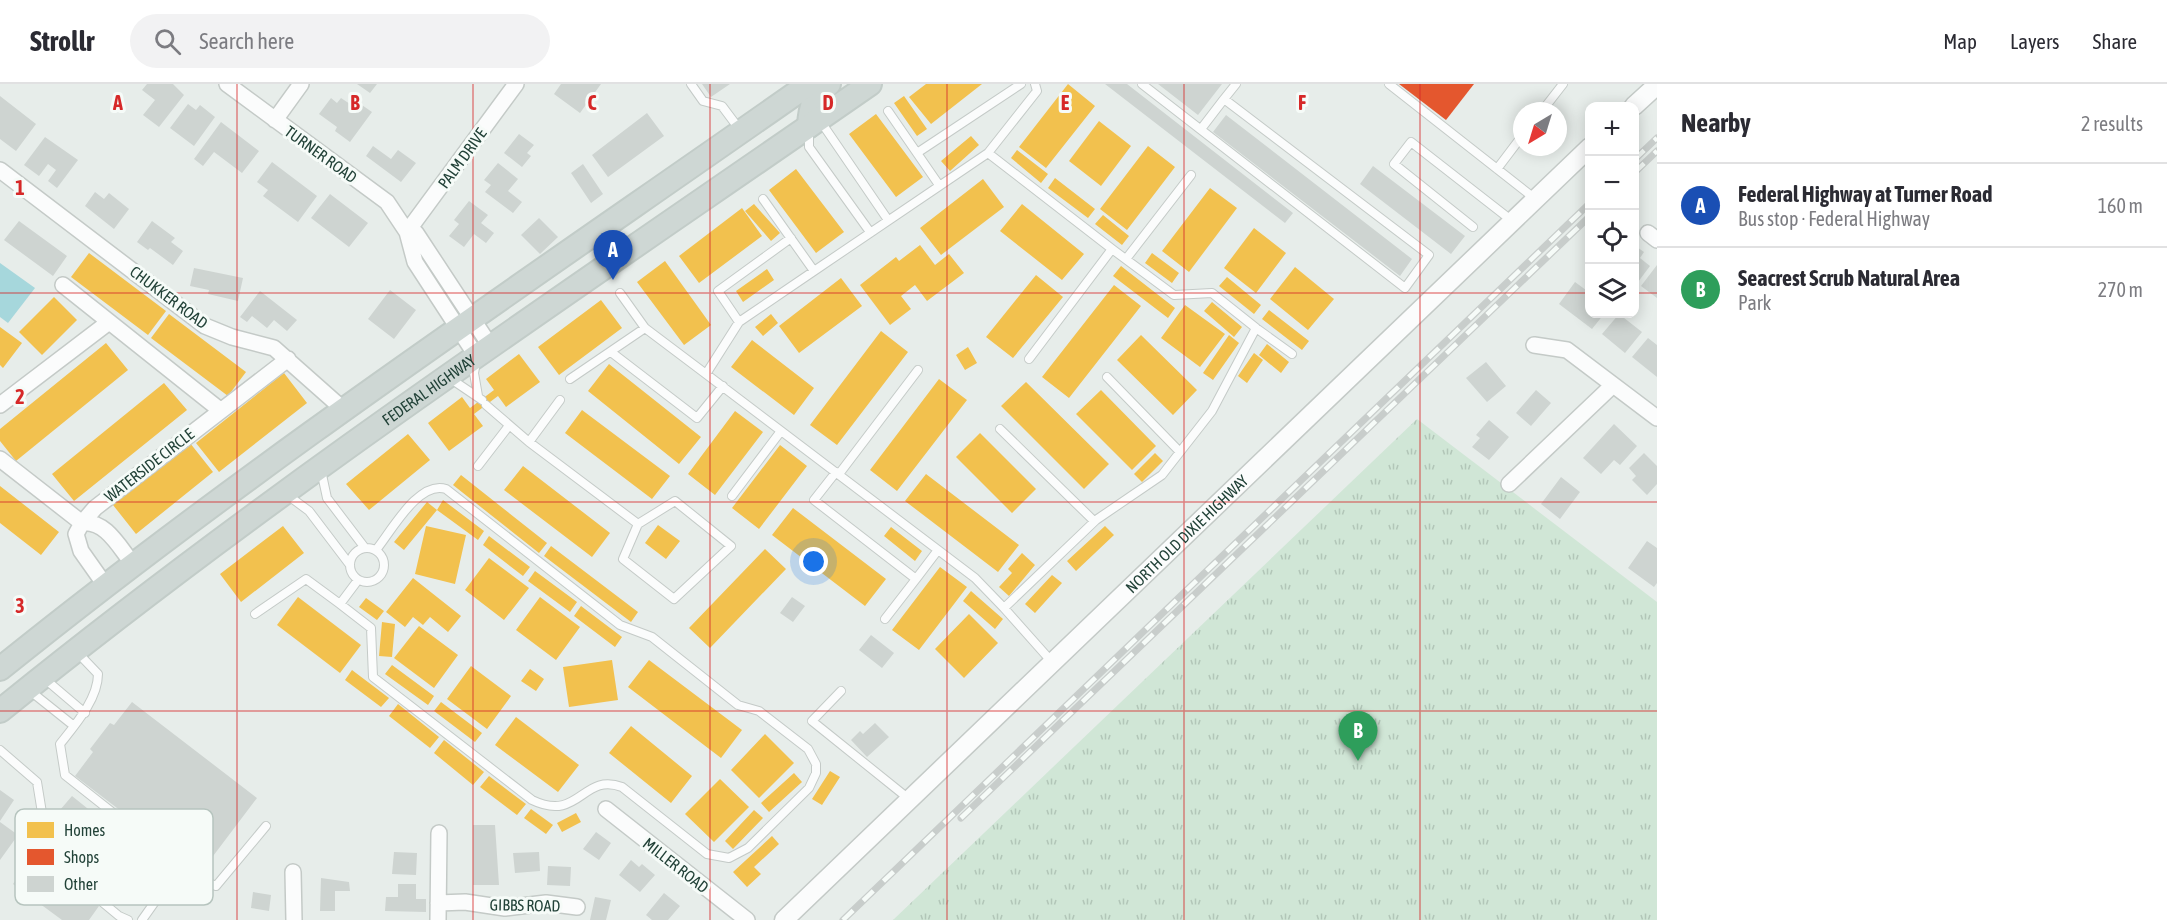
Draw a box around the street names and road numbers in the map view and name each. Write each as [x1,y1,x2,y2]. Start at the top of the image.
street label: TURNER ROAD [281,122,361,186]
street label: PALM DRIVE [434,124,490,192]
street label: CHUKKER ROAD [127,262,211,332]
street label: FEDERAL HIGHWAY [379,350,480,429]
street label: WATERSIDE CIRCLE [101,424,197,505]
street label: NORTH OLD DIXIE HIGHWAY [1122,471,1252,596]
street label: MILLER ROAD [640,834,712,896]
street label: GIBBS ROAD [490,895,561,915]

